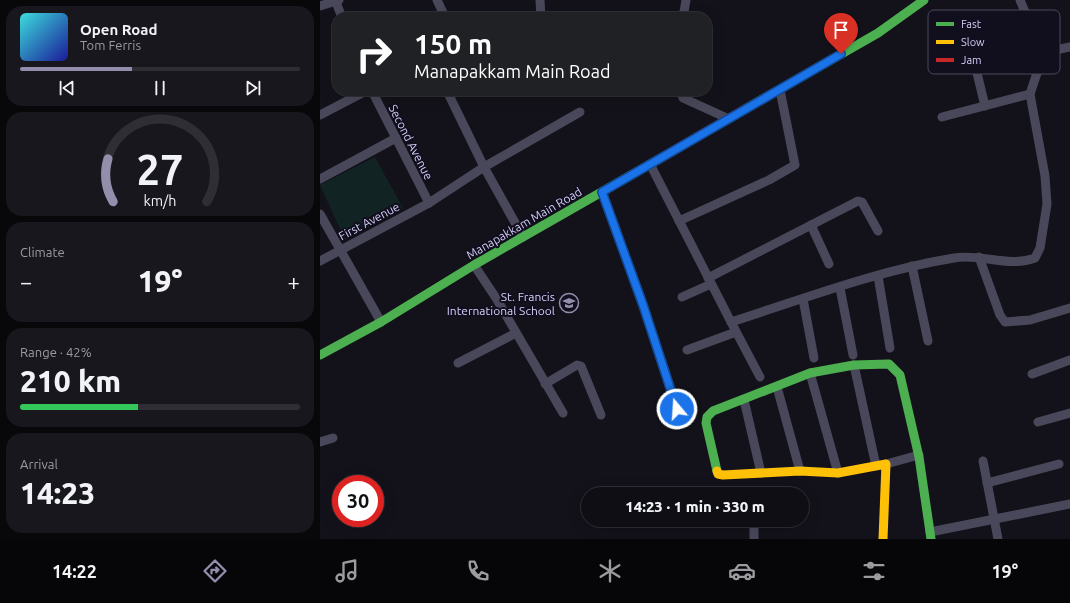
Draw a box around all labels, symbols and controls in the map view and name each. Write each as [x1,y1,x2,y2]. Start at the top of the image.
legend [928,10,1060,74]
pin [824,13,858,54]
text: Fast [961,18,982,30]
icon: arrive [830,19,852,41]
text: Open Road [80,21,157,38]
icon: right [348,28,400,80]
text: 150 m [414,28,492,59]
text: Slow [961,36,985,48]
text: Tom Ferris [80,38,141,52]
text: Jam [961,54,982,66]
text: Manapakkam Main Road [414,61,610,81]
icon: previous [56,77,78,99]
icon: pause [149,77,171,99]
icon: next [242,77,264,99]
street label: Second Avenue [386,102,436,182]
text: 27 [137,146,183,193]
street label: Manapakkam Main Road [464,185,584,261]
text: km/h [144,192,176,208]
street label: First Avenue [336,200,402,242]
text: Climate [20,245,65,259]
text: 19° [138,264,182,298]
text: − [20,269,32,294]
text: + [288,269,300,294]
place label: St. Francis International School [447,290,555,317]
school or university icon: St. Francis International School [558,292,580,314]
text: Range · 42% [20,345,92,359]
text: 210 km [20,364,121,398]
position arrow [656,388,698,430]
text: Arrival [20,457,58,471]
speed limit sign: 30 [332,475,384,527]
text: 14:23 [20,476,95,510]
text: 14:23 · 1 min · 330 m [625,498,765,515]
icon: directions [201,557,229,585]
icon: music [333,557,361,585]
icon: phone [464,557,492,585]
icon: climate [596,557,624,585]
icon: car [728,557,756,585]
icon: filters [860,557,888,585]
text: 14:22 [52,561,97,581]
text: 19° [991,561,1018,581]

